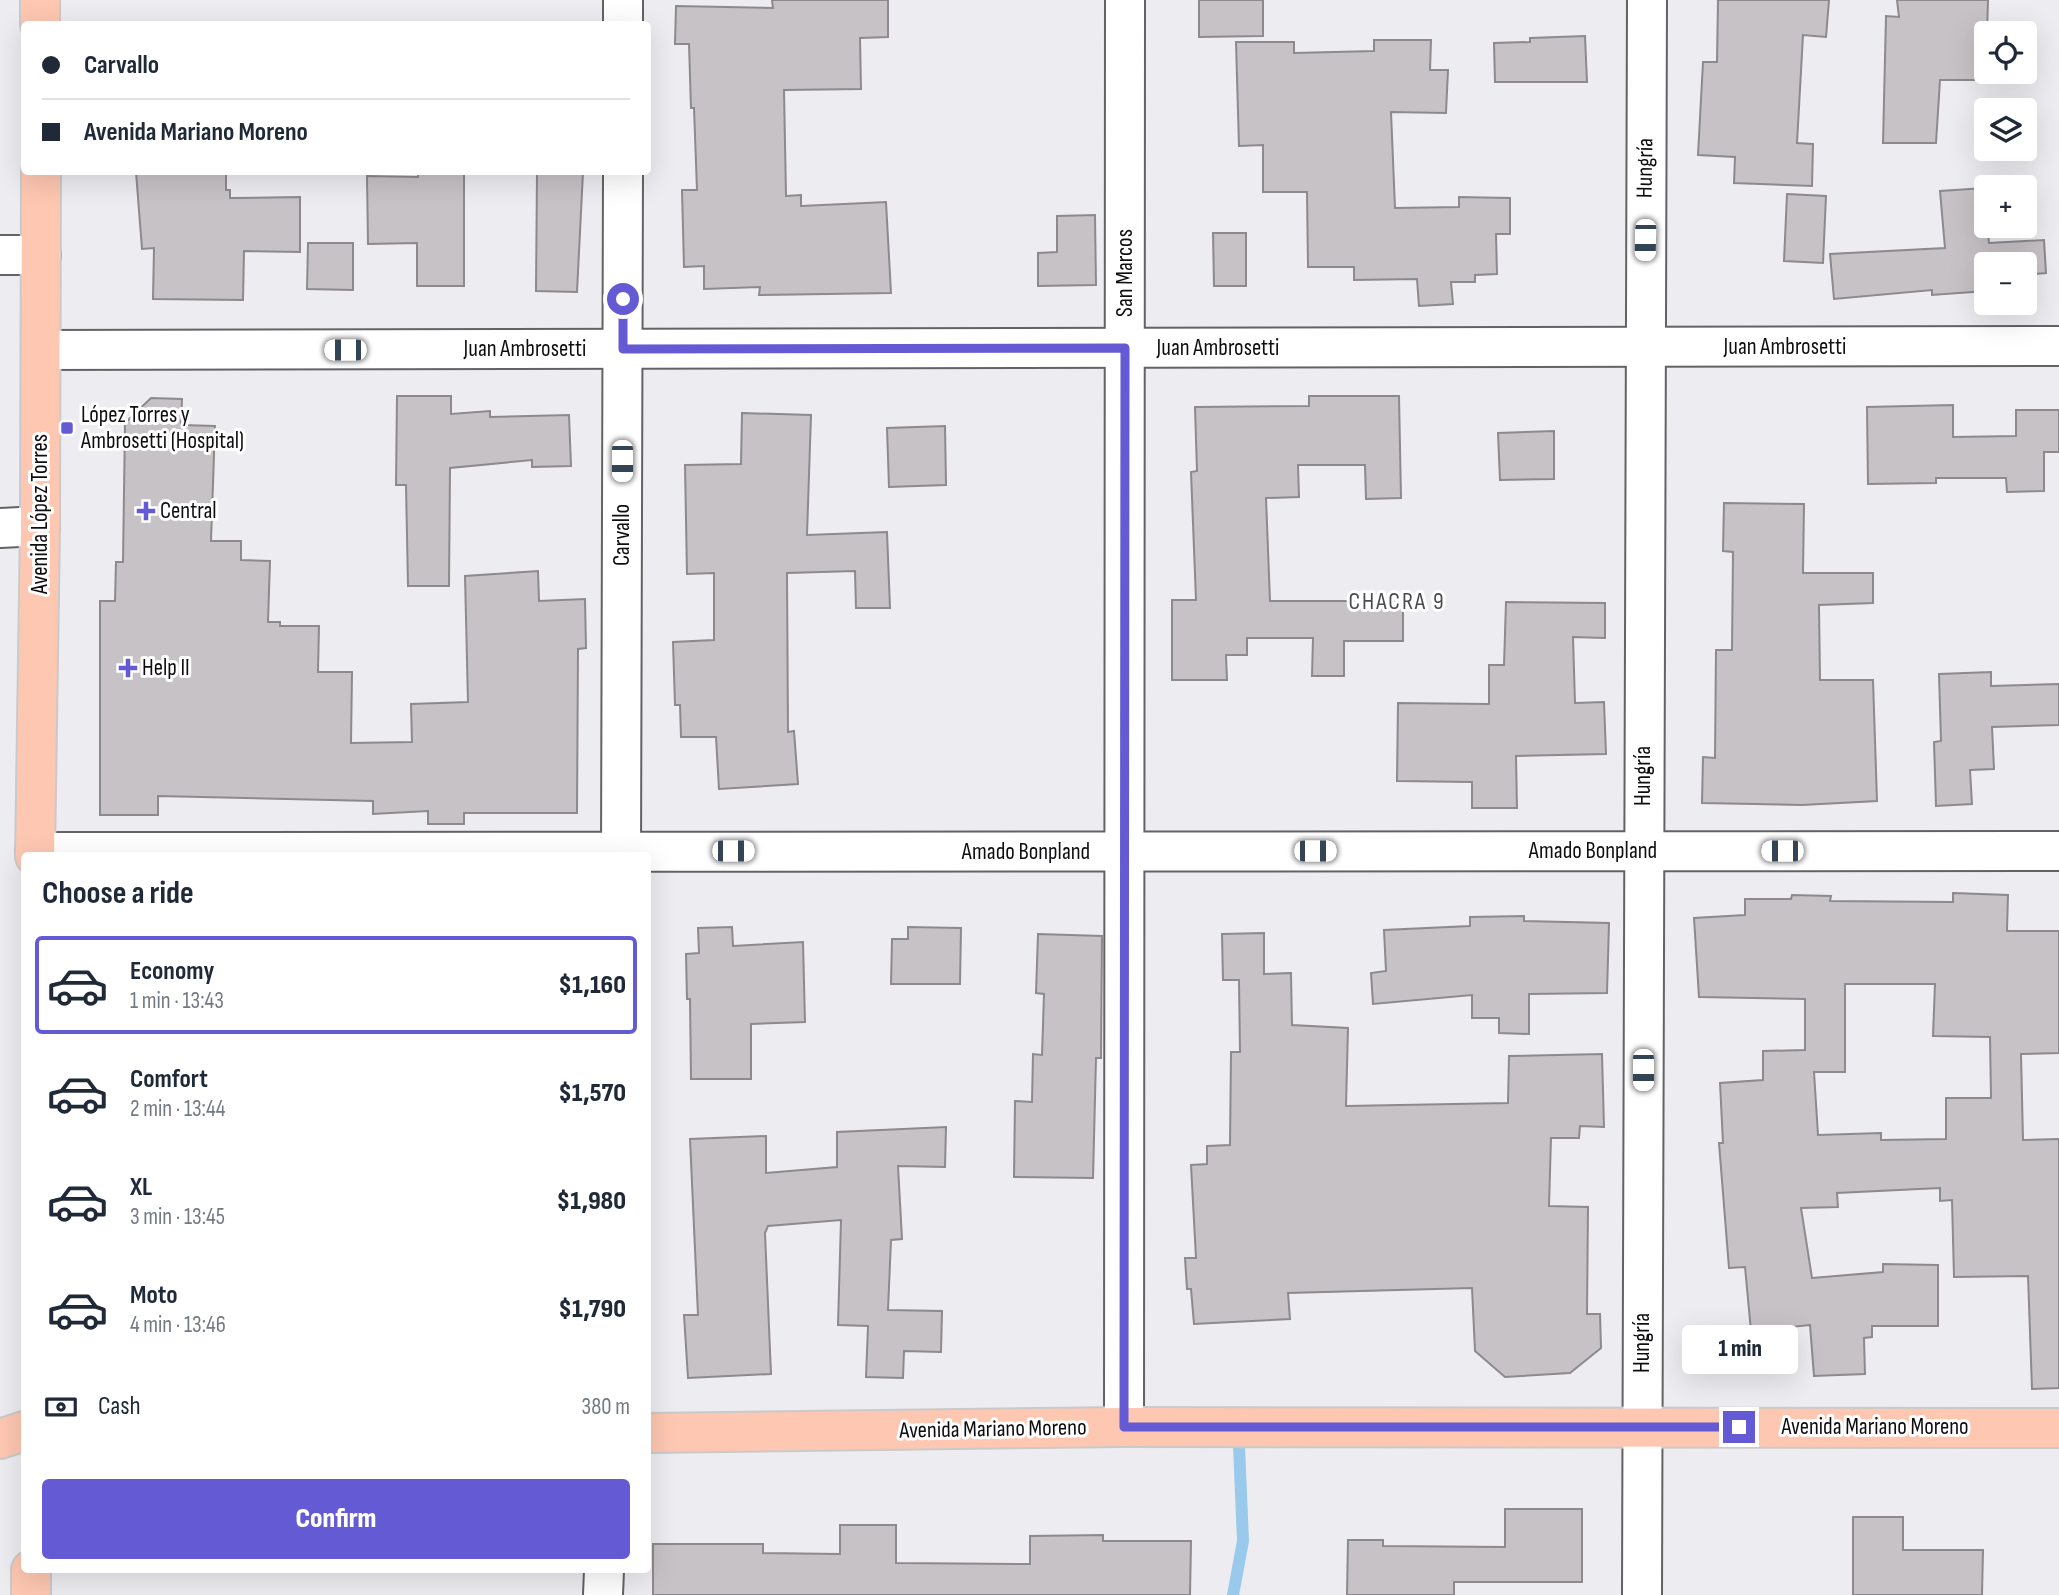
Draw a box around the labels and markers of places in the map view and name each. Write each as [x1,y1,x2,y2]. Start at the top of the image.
place label: López Torres y Ambrosetti (Hospital) [80,401,244,455]
marker: López Torres y Ambrosetti (Hospital) [59,420,75,436]
place label: Central [160,497,217,525]
marker: Central [138,503,154,519]
place label: Help II [142,654,190,682]
marker: Help II [120,660,136,676]

